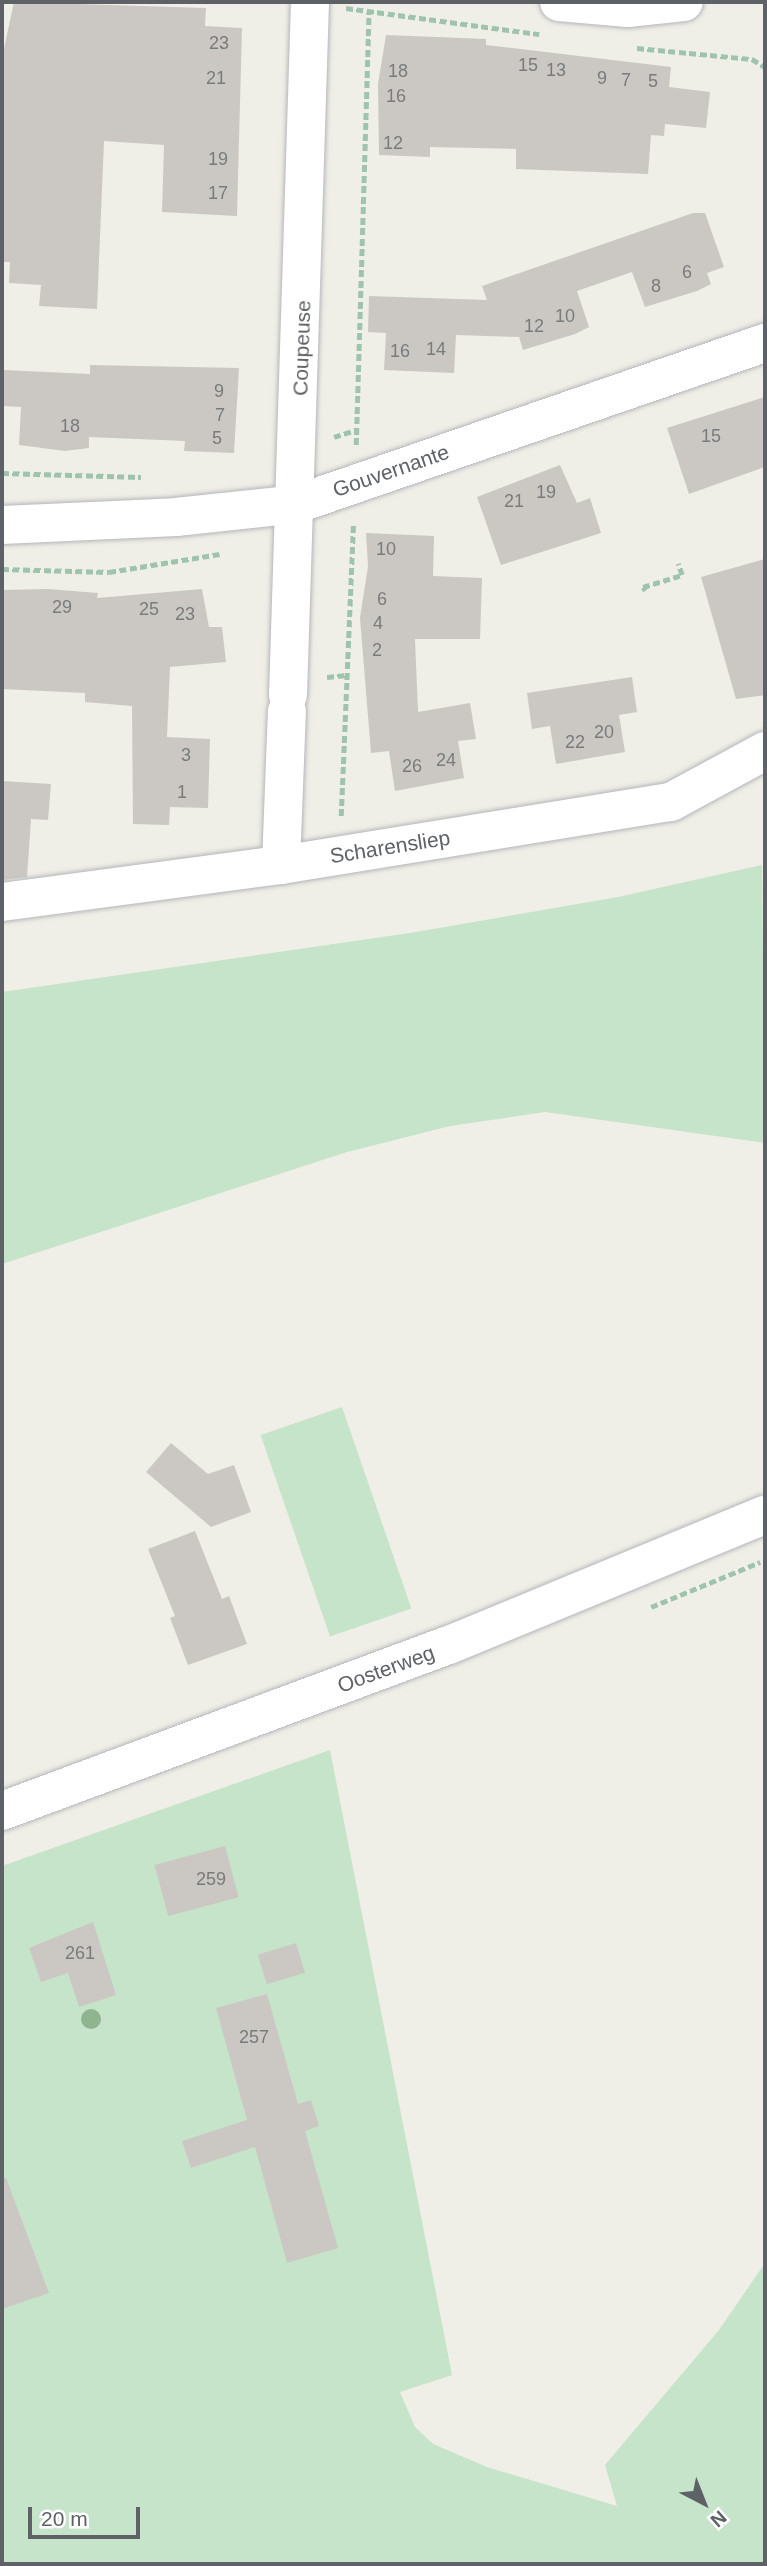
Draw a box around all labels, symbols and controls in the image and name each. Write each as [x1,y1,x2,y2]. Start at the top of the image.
house number: 23 [209,32,229,54]
house number: 15 [518,54,538,76]
house number: 13 [546,59,566,81]
house number: 18 [388,60,408,82]
house number: 21 [206,67,226,89]
house number: 9 [597,67,607,89]
house number: 7 [621,69,631,91]
house number: 5 [648,70,658,92]
house number: 16 [386,85,406,107]
house number: 12 [383,132,403,154]
house number: 19 [208,148,228,170]
house number: 17 [208,182,228,204]
house number: 6 [682,261,692,283]
house number: 8 [651,275,661,297]
street label: Coupeuse [288,300,316,396]
house number: 10 [555,305,575,327]
house number: 12 [524,315,544,337]
house number: 14 [426,338,446,360]
house number: 16 [390,340,410,362]
house number: 9 [214,380,224,402]
house number: 7 [215,404,225,426]
house number: 18 [60,415,80,437]
house number: 15 [701,425,721,447]
house number: 5 [212,427,222,449]
street label: Gouvernante [329,439,453,503]
house number: 19 [536,481,556,503]
house number: 21 [504,490,524,512]
house number: 10 [376,538,396,560]
house number: 6 [377,588,387,610]
house number: 29 [52,596,72,618]
house number: 25 [139,598,159,620]
house number: 23 [175,603,195,625]
house number: 4 [373,612,383,634]
house number: 2 [372,639,382,661]
house number: 20 [594,721,614,743]
house number: 22 [565,731,585,753]
house number: 3 [181,744,191,766]
house number: 24 [436,749,456,771]
house number: 26 [402,755,422,777]
house number: 1 [177,781,187,803]
street label: Scharensliep [328,825,452,869]
street label: Oosterweg [334,1640,438,1698]
house number: 259 [196,1868,226,1890]
house number: 261 [65,1942,95,1964]
house number: 257 [239,2026,269,2048]
north arrow [669,2468,739,2538]
scale bar [32,2492,144,2536]
text: 20 m [41,2507,88,2530]
text: N [706,2507,731,2531]

